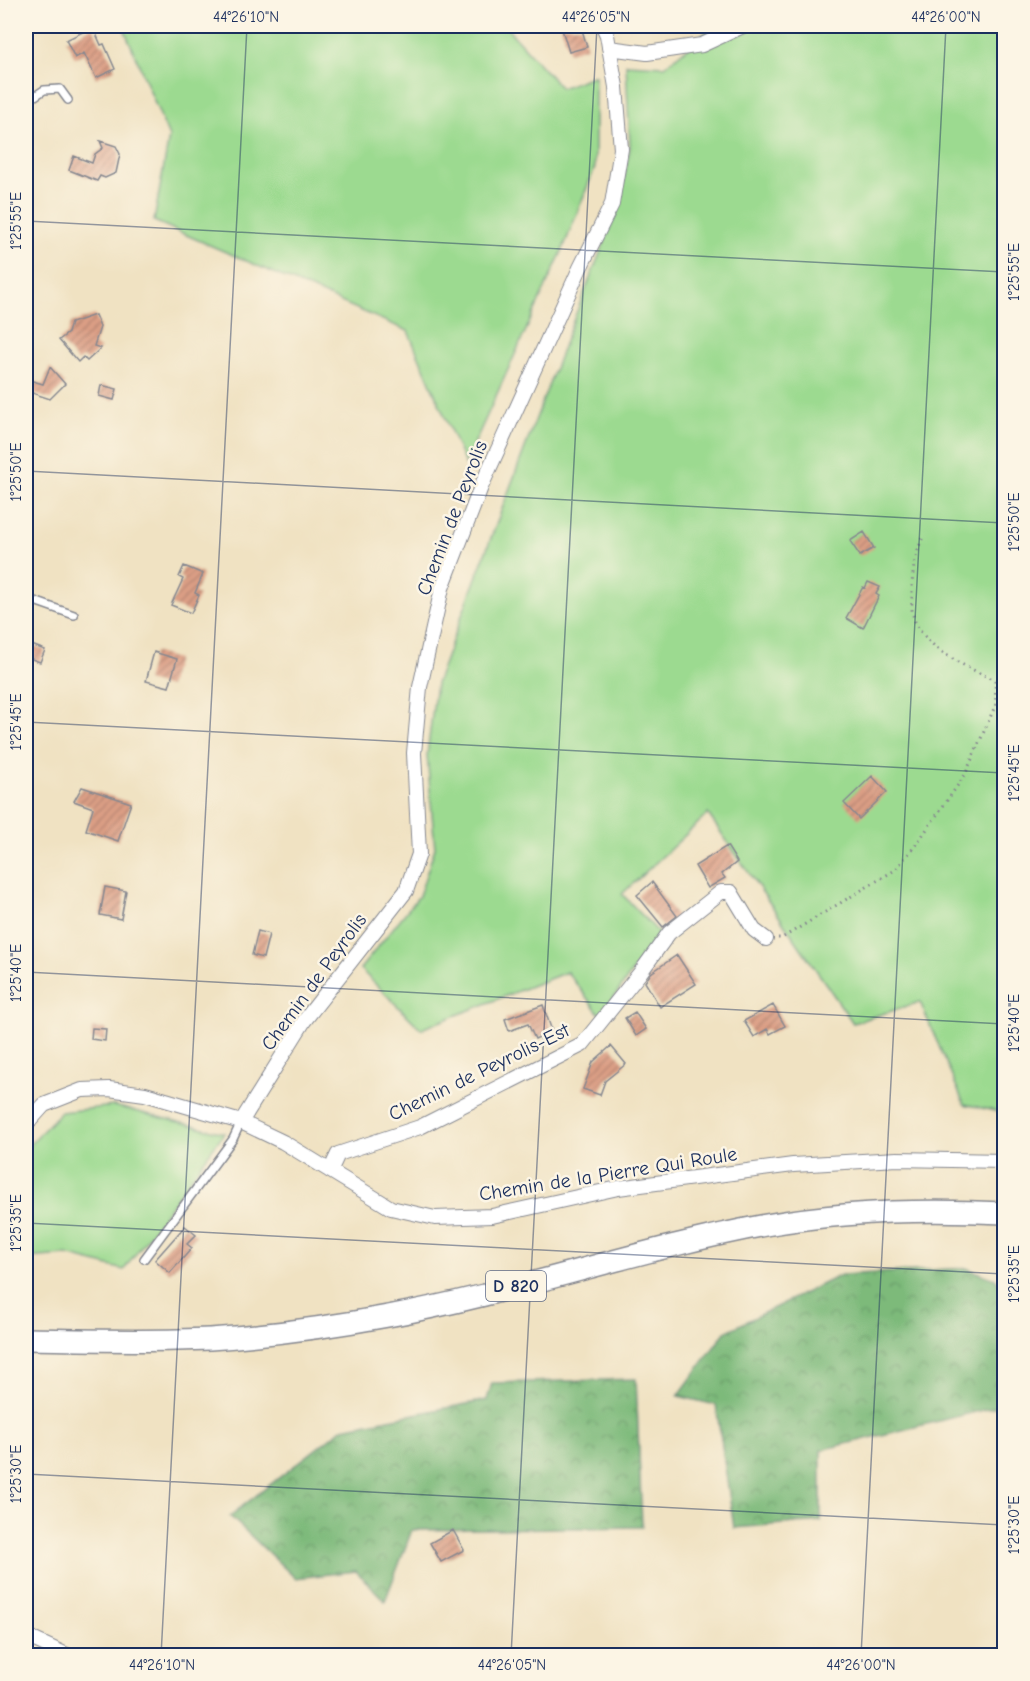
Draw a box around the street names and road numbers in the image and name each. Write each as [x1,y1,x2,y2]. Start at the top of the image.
street label: Chemin de Peyrolis [412,437,492,599]
street label: Chemin de Peyrolis [257,909,371,1055]
street label: Chemin de Peyrolis-Est [385,1018,574,1126]
street label: Chemin de la Pierre Qui Roule [477,1142,739,1206]
road number: D 820 [486,1271,546,1301]

